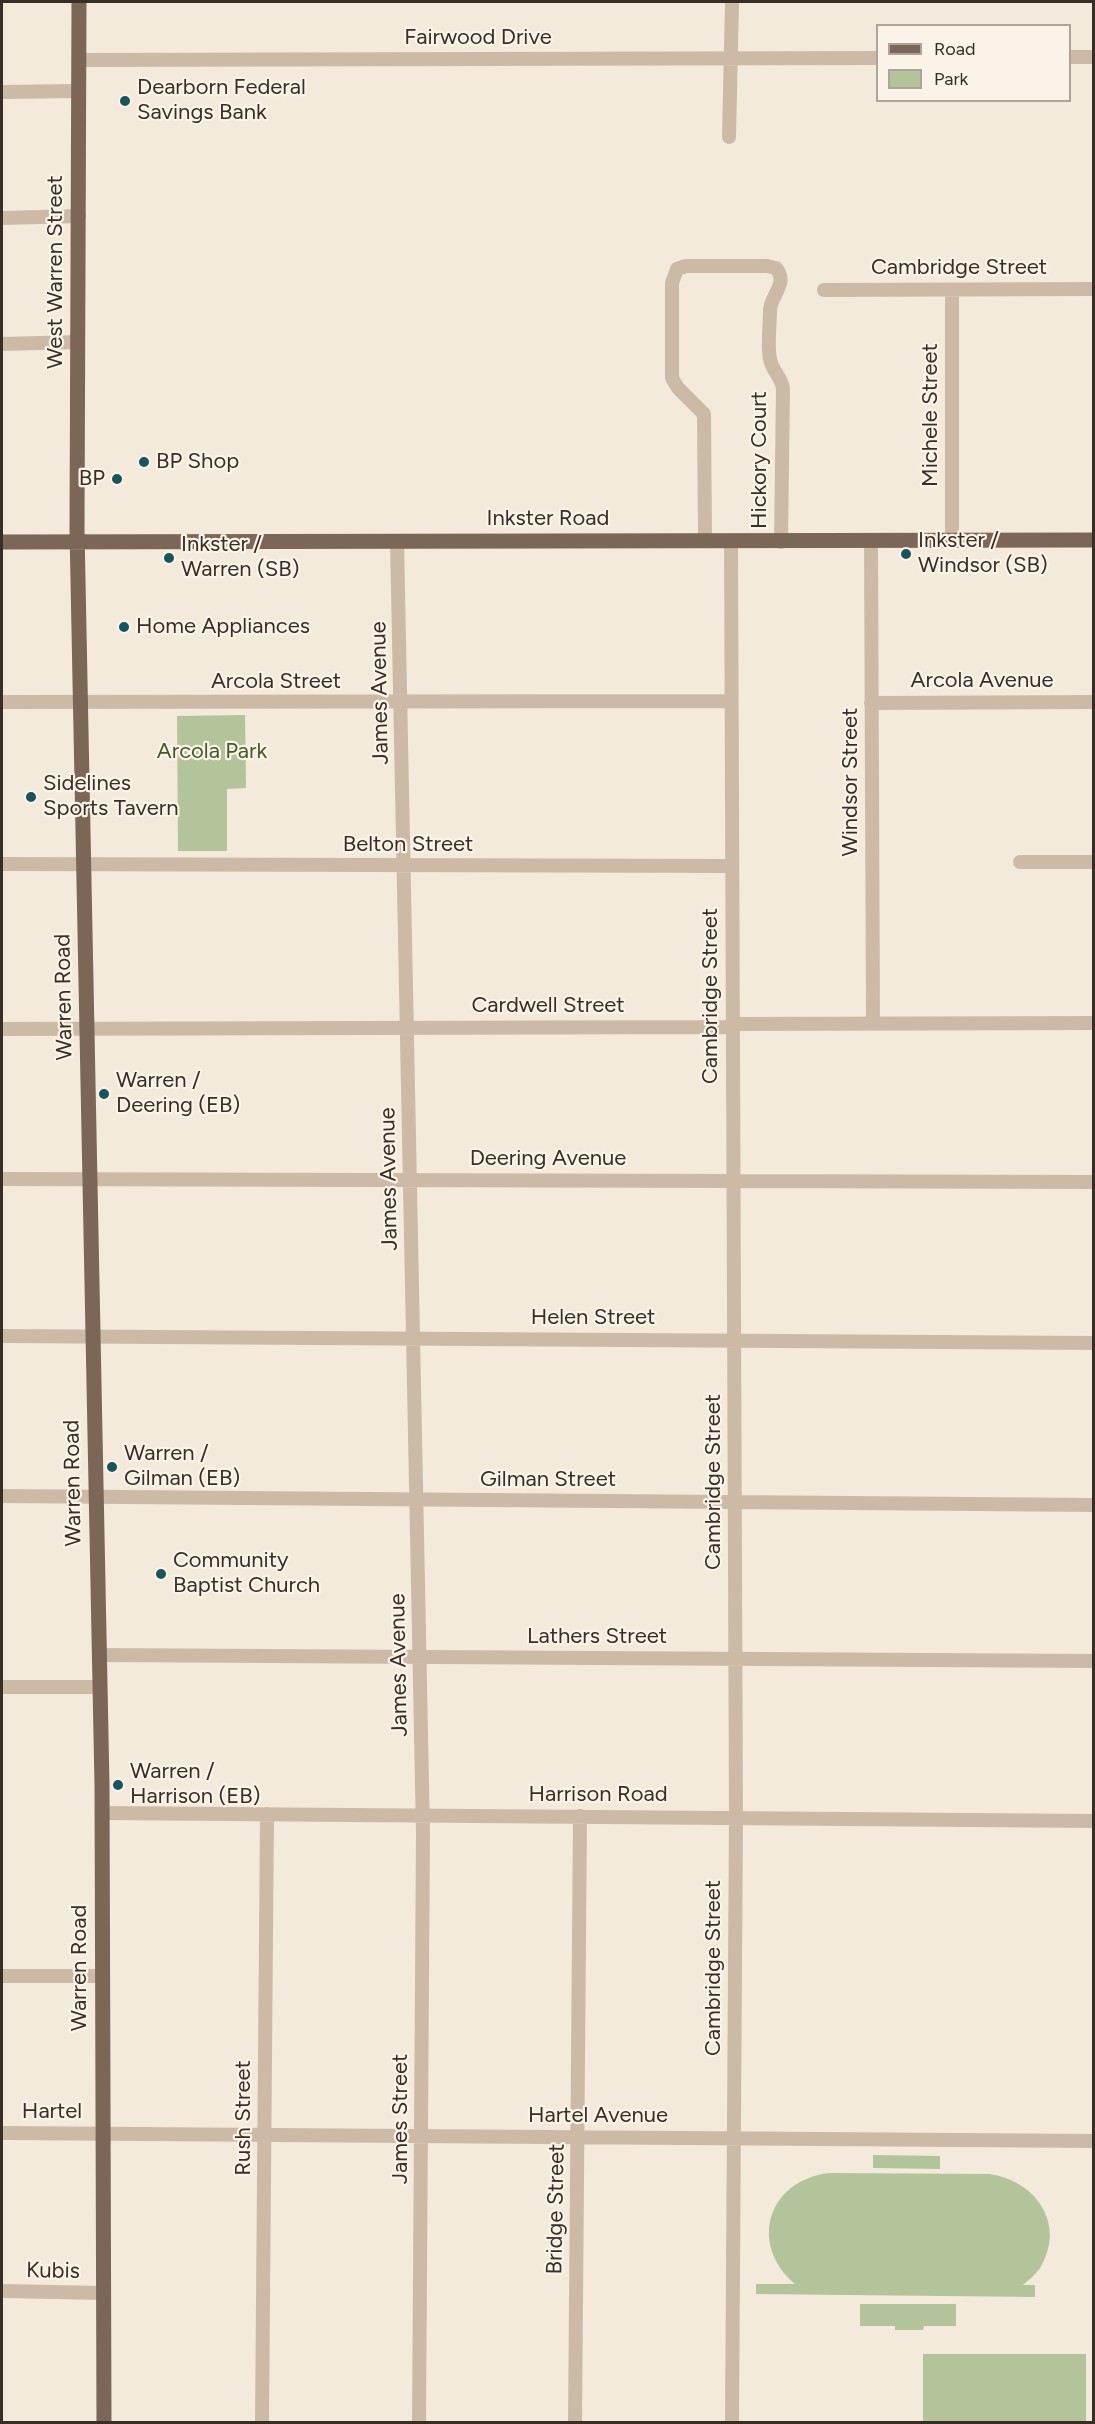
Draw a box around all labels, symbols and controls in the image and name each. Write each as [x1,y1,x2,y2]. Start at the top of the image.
legend [876,24,1071,102]
street label: Fairwood Drive [404,25,552,51]
text: Road [934,38,975,60]
text: Park [934,68,968,90]
place label: Dearborn Federal Savings Bank [137,75,306,126]
marker: Dearborn Federal Savings Bank [118,94,132,108]
street label: West Warren Street [43,175,69,369]
street label: Cambridge Street [871,255,1047,281]
street label: Michele Street [918,343,944,487]
street label: Hickory Court [747,391,773,529]
place label: BP Shop [156,449,239,475]
marker: BP Shop [137,455,151,469]
place label: BP [79,466,105,492]
marker: BP [110,472,124,486]
street label: Inkster Road [487,506,609,532]
place label: Inkster / Windsor (SB) [918,528,1048,580]
place label: Inkster / Warren (SB) [181,532,299,584]
marker: Inkster / Windsor (SB) [899,547,913,561]
marker: Inkster / Warren (SB) [162,551,176,565]
place label: Home Appliances [136,614,310,640]
marker: Home Appliances [117,620,131,634]
street label: James Avenue [366,621,394,765]
street label: Arcola Avenue [911,668,1053,694]
street label: Arcola Street [211,669,341,695]
street label: Windsor Street [838,708,864,856]
park label: Arcola Park [157,739,267,765]
place label: Sidelines Sports Tavern [43,771,178,822]
marker: Sidelines Sports Tavern [24,790,38,804]
street label: Belton Street [343,832,473,858]
street label: Cambridge Street [698,908,724,1084]
street label: Warren Road [50,933,78,1061]
street label: Cardwell Street [471,993,625,1019]
place label: Warren / Deering (EB) [116,1068,240,1120]
marker: Warren / Deering (EB) [97,1087,111,1101]
street label: James Avenue [375,1107,403,1251]
street label: Deering Avenue [470,1146,626,1172]
street label: Helen Street [531,1305,655,1331]
street label: Cambridge Street [701,1394,727,1570]
street label: Warren Road [59,1419,87,1547]
place label: Warren / Gilman (EB) [124,1441,240,1492]
marker: Warren / Gilman (EB) [105,1460,119,1474]
street label: Gilman Street [480,1467,616,1493]
place label: Community Baptist Church [173,1548,320,1600]
marker: Community Baptist Church [154,1567,168,1581]
street label: James Avenue [385,1593,413,1737]
street label: Lathers Street [527,1624,667,1650]
place label: Warren / Harrison (EB) [130,1759,260,1810]
marker: Warren / Harrison (EB) [111,1778,125,1792]
street label: Harrison Road [528,1782,668,1808]
street label: Cambridge Street [701,1880,727,2056]
street label: Warren Road [67,1905,93,2031]
street label: James Street [388,2054,414,2184]
street label: Rush Street [231,2060,257,2176]
street label: Hartel [22,2099,82,2125]
street label: Hartel Avenue [528,2103,668,2129]
street label: Bridge Street [542,2143,570,2275]
street label: Kubis [26,2257,80,2285]

